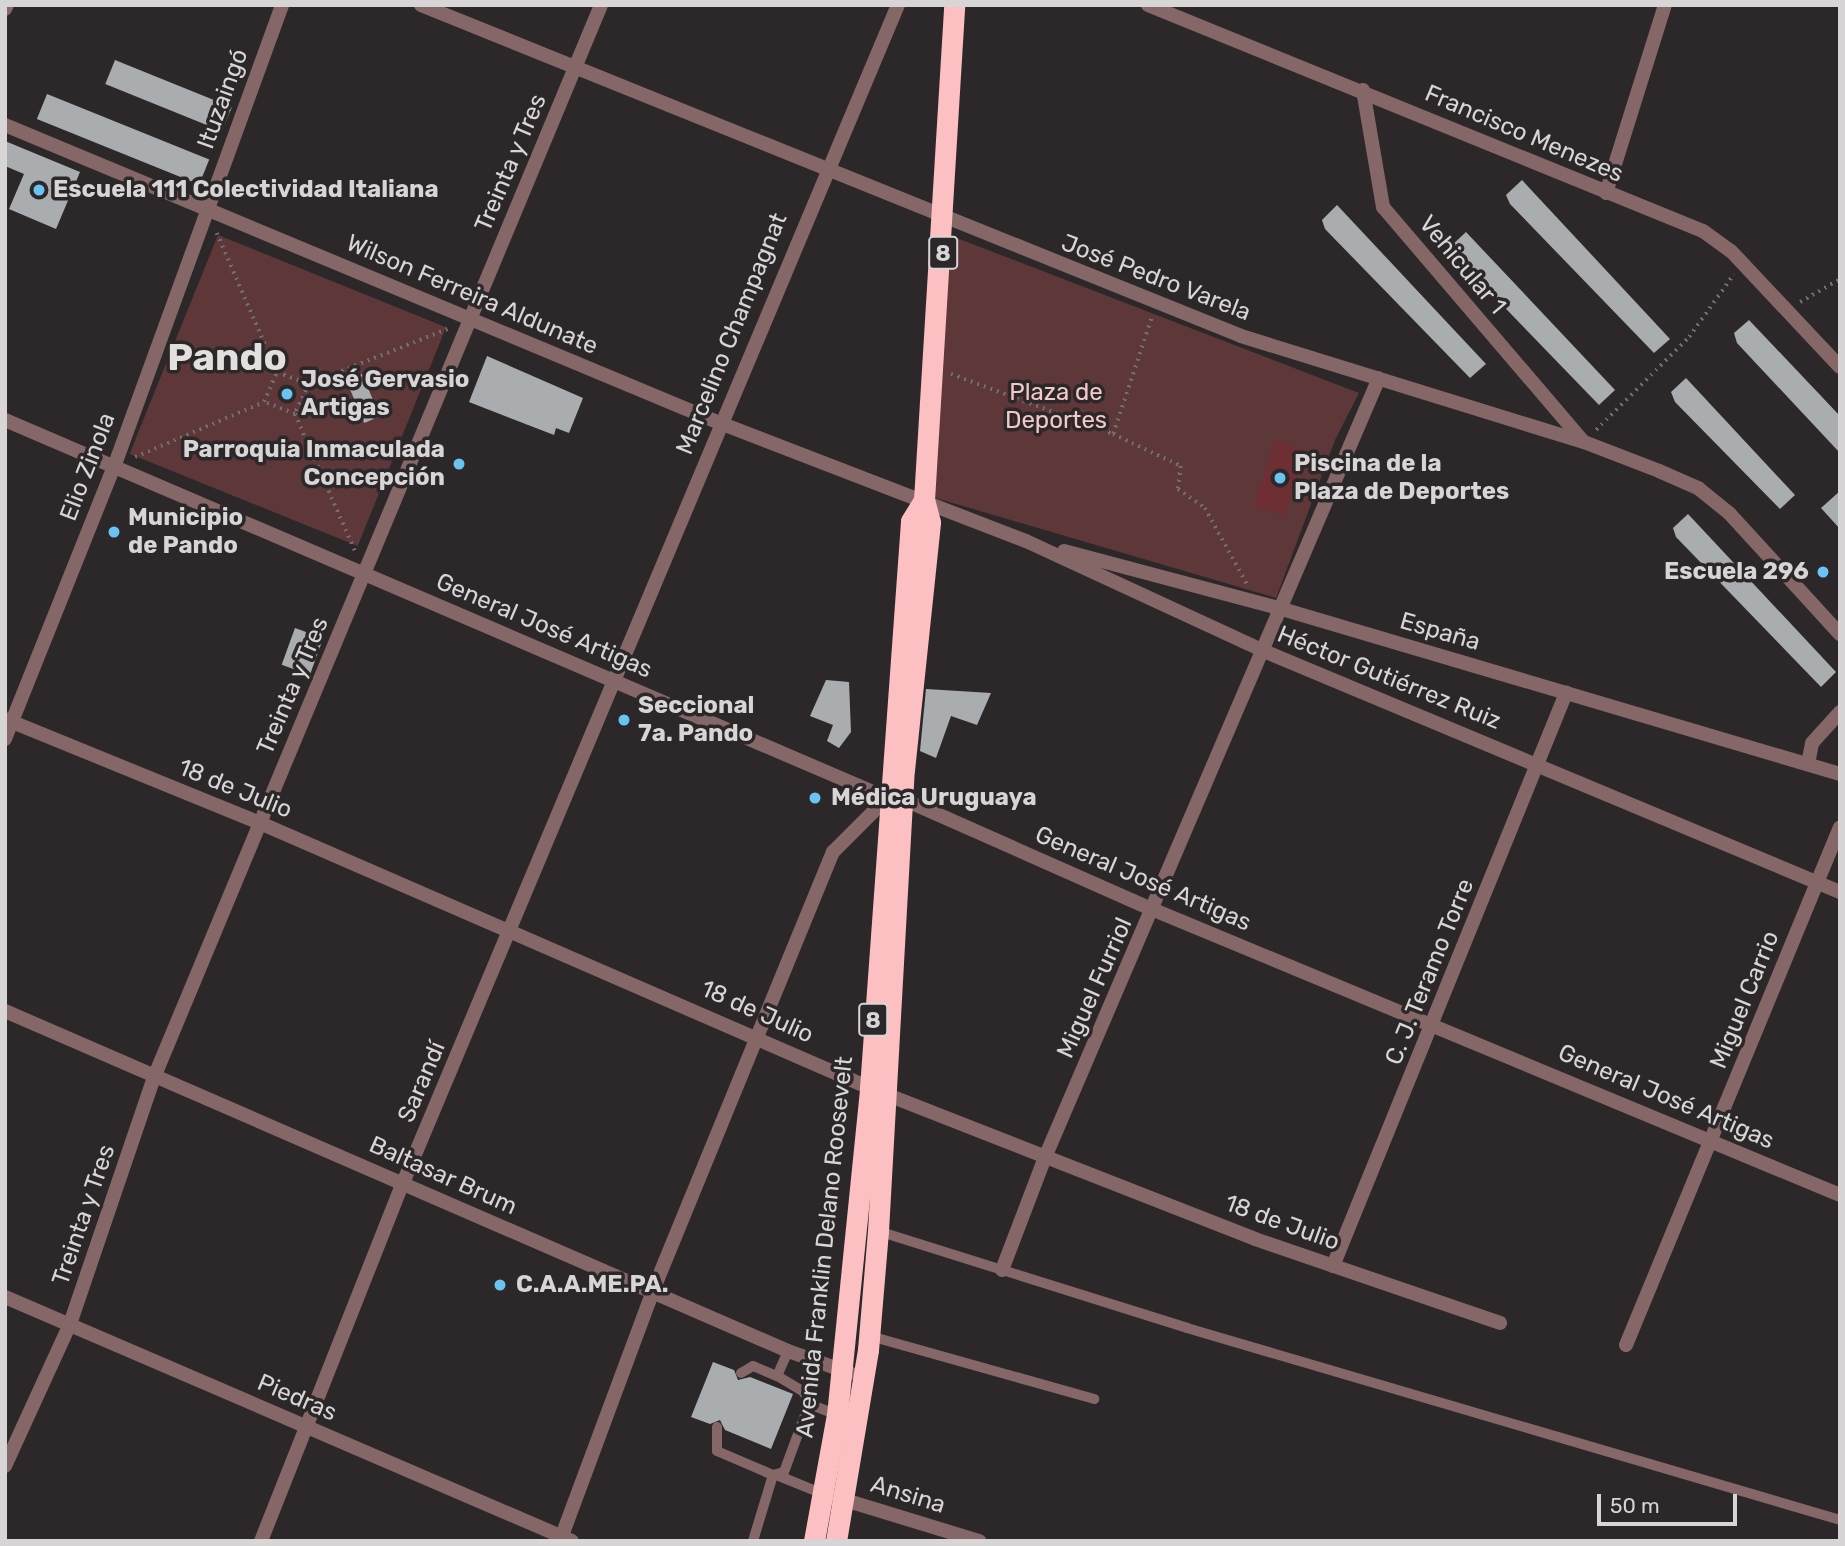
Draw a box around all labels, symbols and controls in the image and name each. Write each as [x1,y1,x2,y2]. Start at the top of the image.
street label: Ituzaingó [192,45,254,153]
street label: Francisco Menezes [1420,79,1628,189]
street label: Treinta y Tres [469,89,553,237]
place label: Escuela 111 Colectividad Italiana [53,176,439,204]
marker: Escuela 111 Colectividad Italiana [31,182,47,198]
street label: Marcelino Champagnat [670,209,794,459]
street label: Vehicular 1 [1412,210,1512,320]
street label: Wilson Ferreira Aldunate [342,229,602,361]
street label: José Pedro Varela [1057,229,1255,327]
road number: 8 [927,234,959,272]
district label: Pando [167,335,287,381]
place label: José Gervasio Artigas [301,366,470,422]
park label: Plaza de Deportes [1005,379,1107,435]
marker: José Gervasio Artigas [279,386,295,402]
street label: Elio Zinola [54,409,122,525]
place label: Parroquia Inmaculada Concepción [183,436,445,492]
place label: Piscina de la Plaza de Deportes [1294,450,1509,506]
marker: Parroquia Inmaculada Concepción [451,456,467,472]
marker: Piscina de la Plaza de Deportes [1272,470,1288,486]
place label: Municipio de Pando [128,504,243,560]
marker: Municipio de Pando [106,524,122,540]
place label: Escuela 296 [1664,558,1809,586]
marker: Escuela 296 [1815,564,1831,580]
street label: General José Artigas [431,567,657,685]
street label: España [1397,607,1483,657]
street label: Treinta y Tres [251,612,335,760]
street label: Héctor Gutiérrez Ruiz [1273,620,1505,736]
place label: Seccional 7a. Pando [638,692,754,748]
marker: Seccional 7a. Pando [616,712,632,728]
street label: 18 de Julio [174,753,296,825]
place label: Médica Uruguaya [831,784,1037,812]
marker: Médica Uruguaya [805,788,825,808]
street label: General José Artigas [1030,820,1256,938]
street label: C. J. Teramo Torre [1379,874,1481,1070]
street label: Miguel Furriol [1051,913,1139,1063]
street label: Miguel Carrio [1704,927,1786,1073]
street label: 18 de Julio [696,974,818,1050]
road number: 8 [857,1001,889,1040]
street label: Sarandí [392,1037,452,1127]
street label: General José Artigas [1553,1038,1779,1156]
street label: Avenida Franklin Delano Roosevelt [791,1055,859,1439]
street label: Baltasar Brum [364,1130,522,1222]
street label: Treinta y Tres [46,1140,122,1290]
street label: 18 de Julio [1221,1189,1343,1257]
place label: C.A.A.ME.PA. [516,1271,668,1299]
marker: C.A.A.ME.PA. [490,1275,510,1295]
street label: Piedras [253,1368,341,1428]
street label: Ansina [867,1470,949,1520]
scale bar [1600,1480,1740,1524]
text: 50 m [1610,1493,1660,1518]

